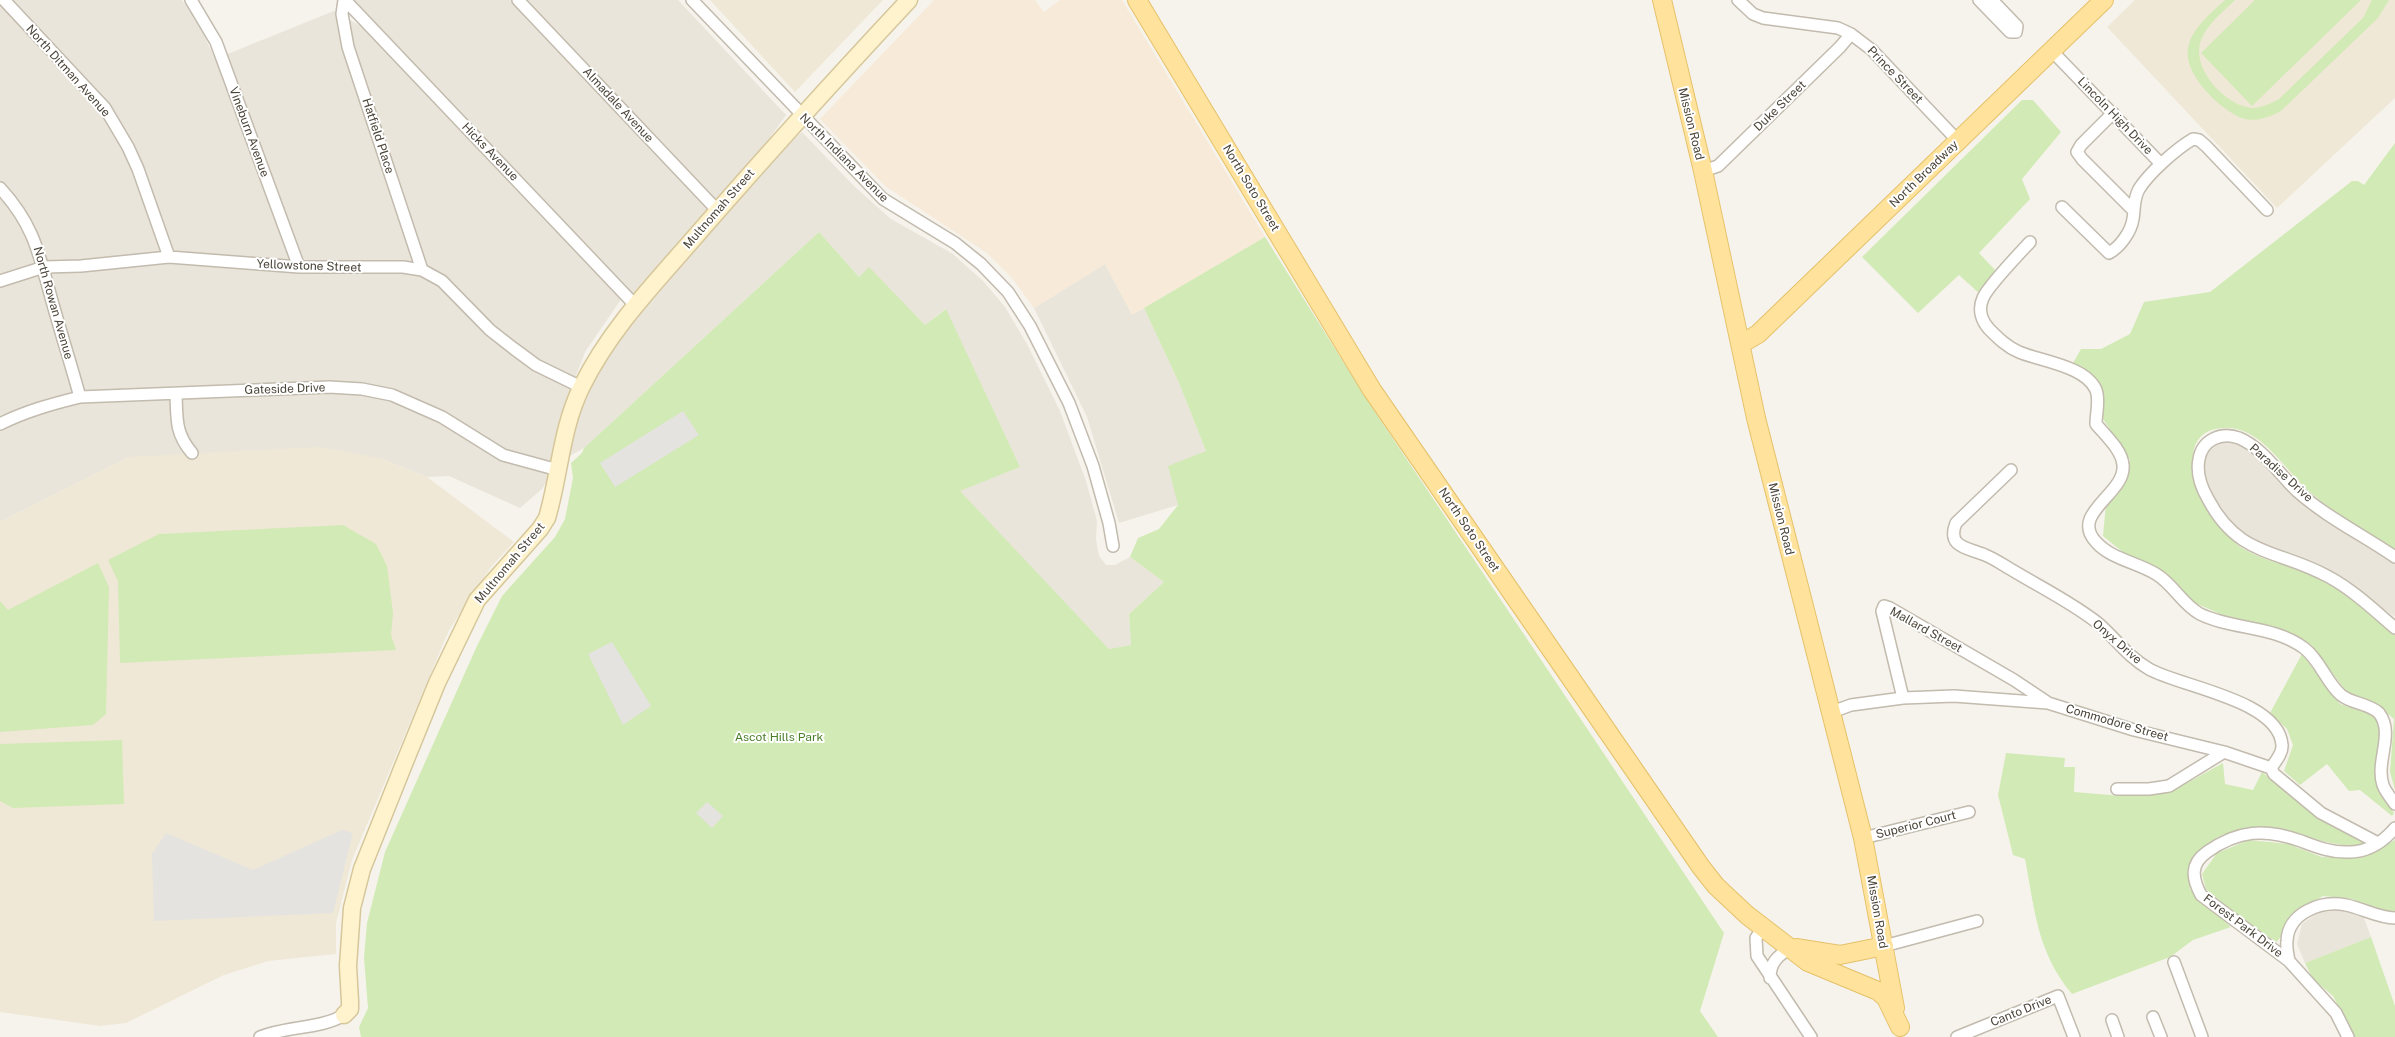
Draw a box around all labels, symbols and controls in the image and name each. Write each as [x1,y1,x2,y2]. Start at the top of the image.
street label: North Ditman Avenue [23,22,113,120]
street label: Prince Street [1864,44,1926,106]
street label: Almadale Avenue [580,65,656,145]
street label: Lincoln High Drive [2074,74,2156,158]
street label: Duke Street [1751,78,1809,134]
street label: Vineburn Avenue [226,85,272,179]
street label: Mission Road [1675,86,1707,162]
street label: Hatfield Place [359,96,397,176]
street label: North Indiana Avenue [797,111,891,205]
street label: Hicks Avenue [459,120,521,184]
street label: North Broadway [1887,138,1961,210]
street label: North Soto Street [1219,142,1283,234]
street label: Multnomah Street [680,166,758,252]
street label: North Rowan Avenue [30,245,76,361]
street label: Yellowstone Street [256,257,362,275]
street label: Gateside Drive [244,380,326,398]
street label: Paradise Drive [2246,441,2316,505]
street label: Mission Road [1765,481,1797,557]
street label: North Soto Street [1435,485,1503,575]
street label: Multnomah Street [472,520,548,606]
street label: Mallard Street [1887,604,1965,656]
street label: Onyx Drive [2090,617,2144,667]
street label: Commodore Street [2064,701,2170,745]
park label: Ascot Hills Park [735,730,823,744]
street label: Superior Court [1874,808,1958,842]
street label: Mission Road [1864,874,1890,950]
street label: Forest Park Drive [2200,891,2286,961]
street label: Canto Drive [1988,992,2054,1030]

